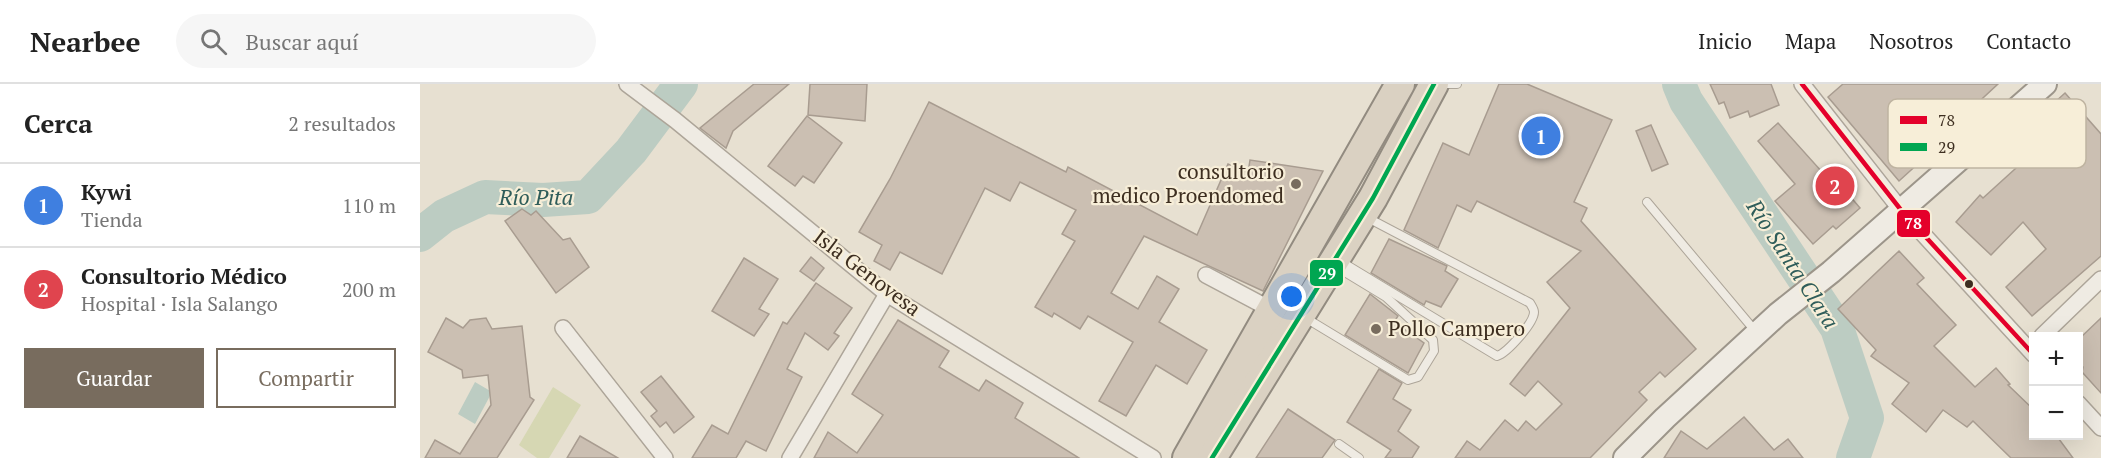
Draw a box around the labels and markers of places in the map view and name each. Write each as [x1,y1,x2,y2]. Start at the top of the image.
pin: 1 [1522,113,1560,158]
place label: consultorio medico Proendomed [1092,157,1284,209]
pin: 2 [1816,164,1854,208]
marker: consultorio medico Proendomed [1289,177,1303,191]
unlabelled marker [1963,278,1975,290]
place label: Pollo Campero [1388,314,1525,342]
marker: Pollo Campero [1369,322,1383,336]

